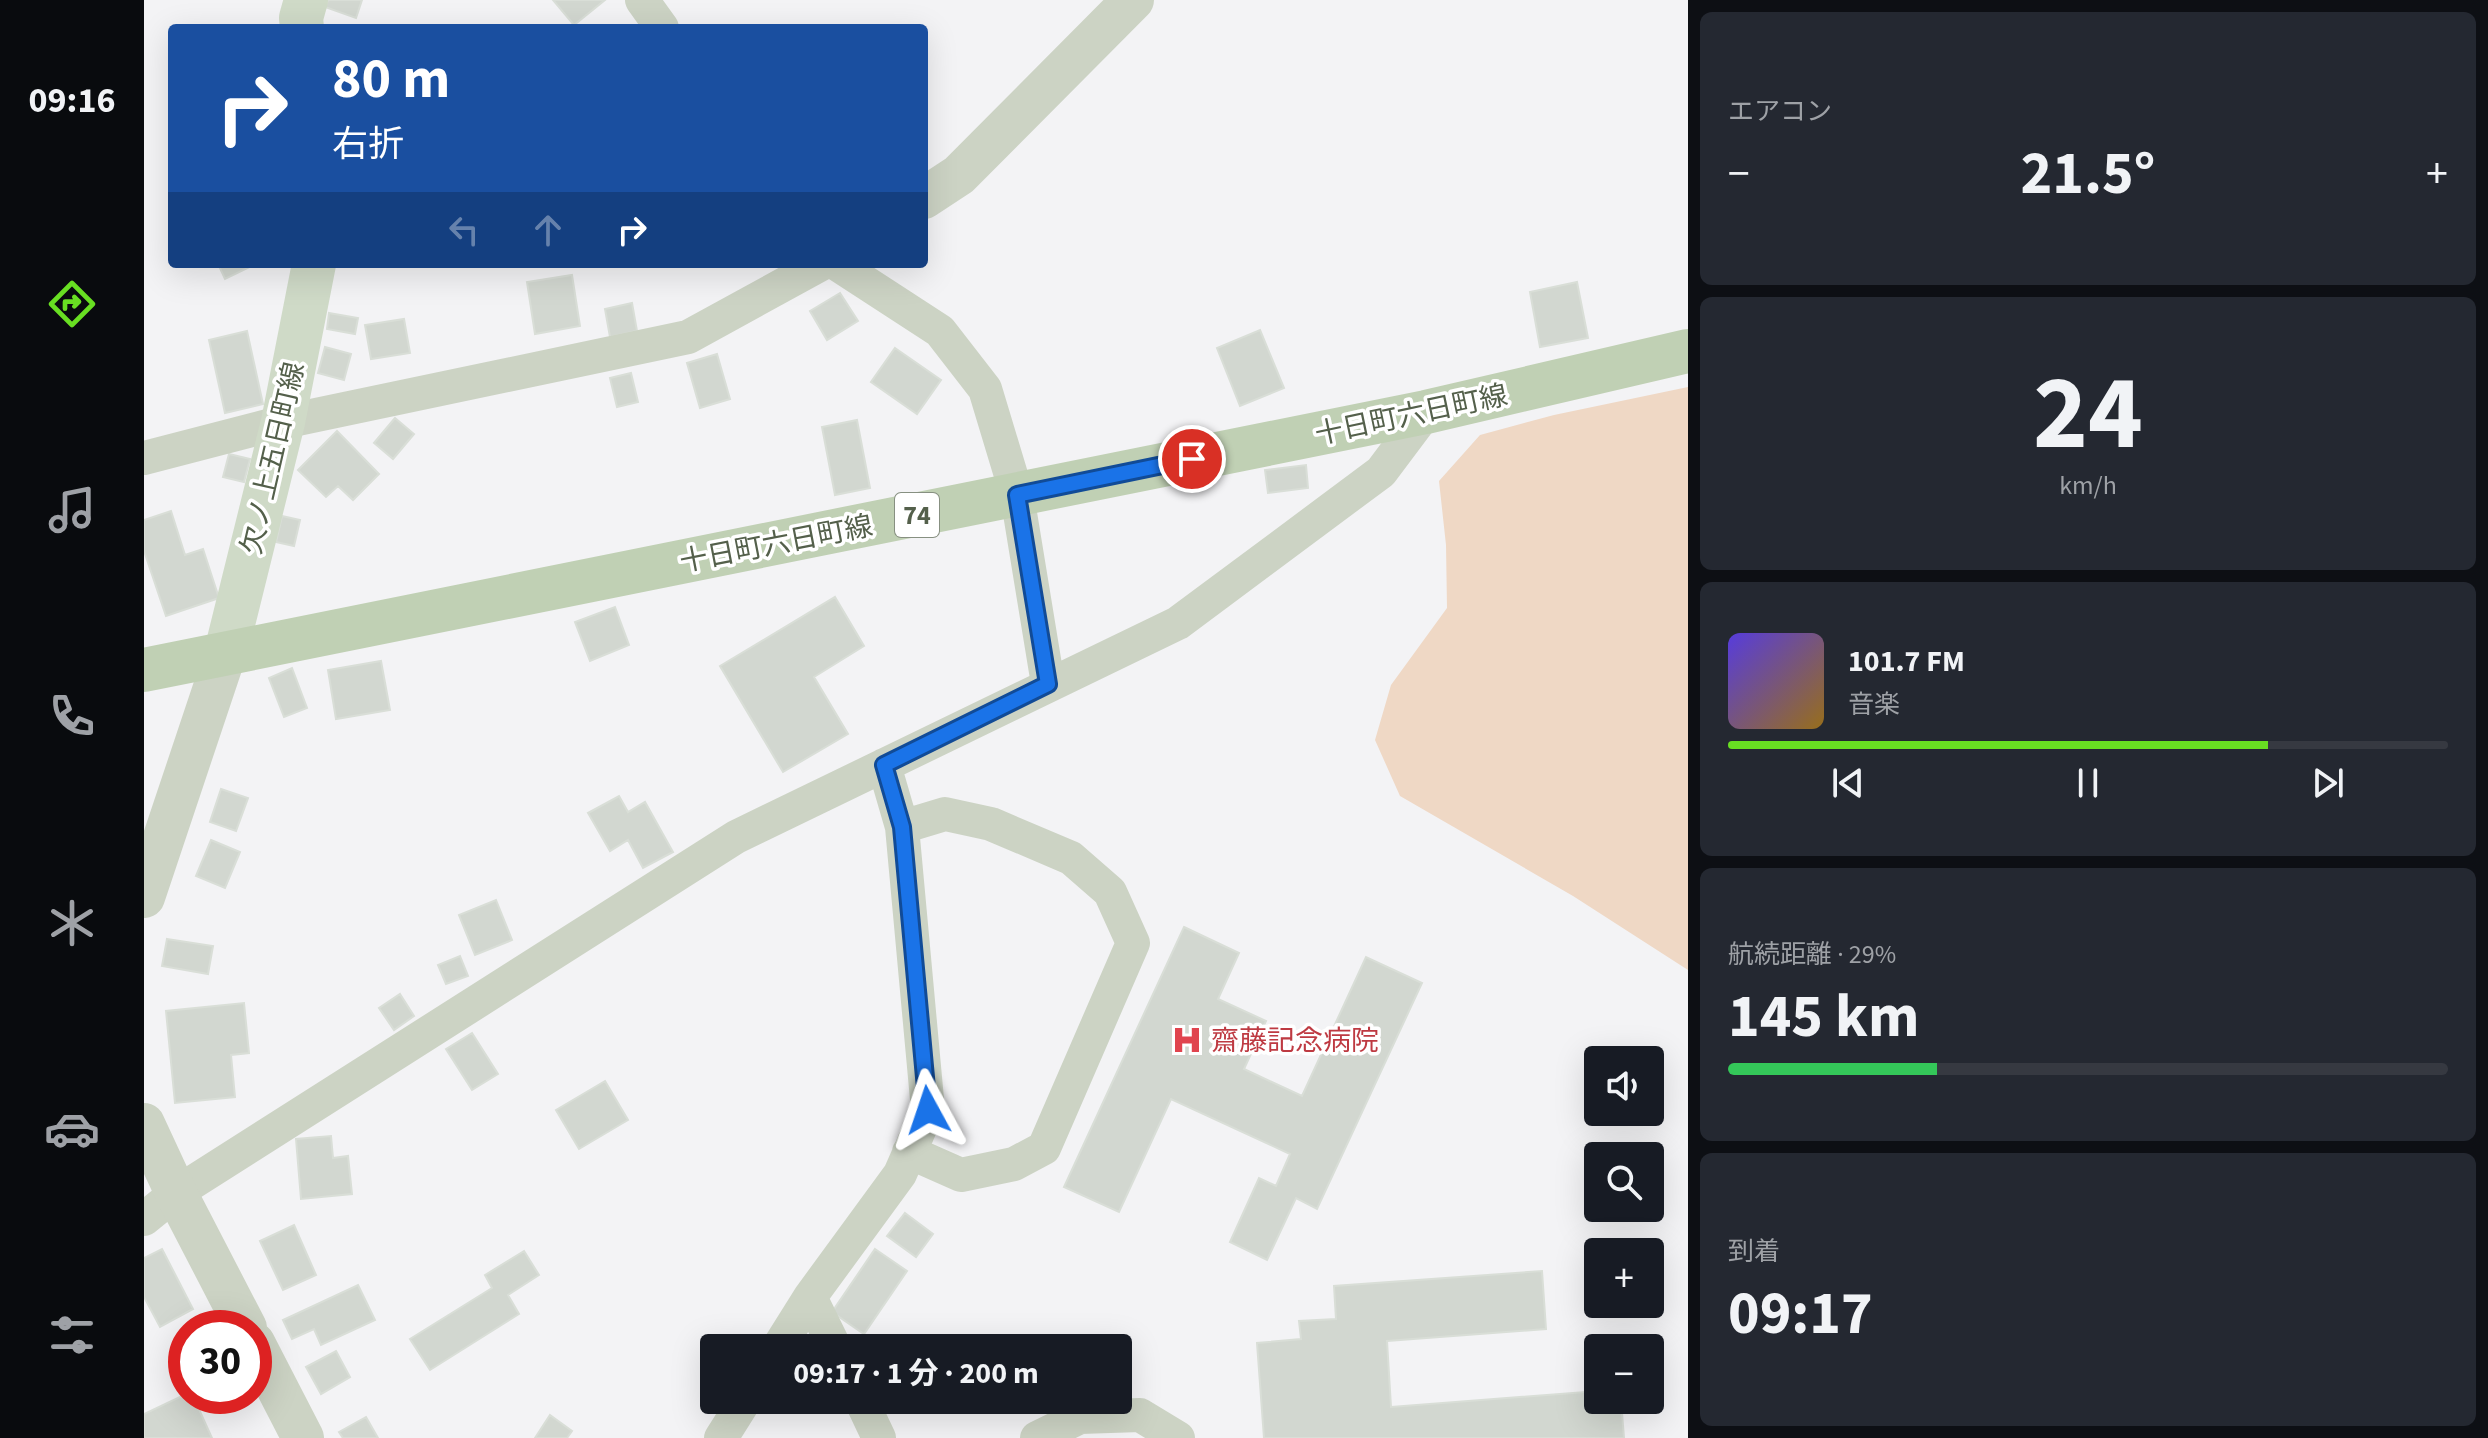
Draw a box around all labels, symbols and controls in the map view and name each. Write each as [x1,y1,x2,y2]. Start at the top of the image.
text: 80 m [332,40,450,119]
icon: right [200,56,304,160]
text: 09:16 [29,75,115,126]
text: エアコン [1728,93,1832,130]
text: 右折 [332,119,404,170]
text: 21.5° [2021,132,2155,217]
text: − [1728,143,1750,206]
text: + [2426,143,2448,206]
icon: left [442,208,486,252]
icon: ahead [526,208,570,252]
icon: right [610,208,654,252]
icon: directions [44,276,100,332]
text: 24 [2033,341,2143,489]
street label: 欠ノ上五日町線 [231,358,315,558]
street label: 十日町六日町線 [1311,375,1511,455]
pin [1158,425,1226,493]
icon: arrive [1170,437,1214,481]
text: km/h [2059,467,2117,504]
icon: music [44,482,100,538]
road number: 74 [895,493,939,537]
street label: 十日町六日町線 [676,506,876,582]
text: 101.7 FM [1848,640,1965,683]
text: 音楽 [1848,686,1900,723]
icon: phone [44,688,100,744]
icon: previous [1826,761,1870,805]
icon: pause [2066,761,2110,805]
icon: next [2306,761,2350,805]
icon: climate [44,895,100,951]
text: 航続距離 · 29% [1728,936,1896,973]
text: 145 km [1728,975,1919,1060]
place label: 齋藤記念病院 [1211,1021,1379,1061]
hospital icon: 齋藤記念病院 [1170,1023,1204,1057]
map controls [1584,1046,1664,1414]
button: sound [1584,1046,1664,1126]
position arrow [886,1068,970,1152]
icon: car [44,1101,100,1157]
button: search [1584,1142,1664,1222]
text: 到着 [1728,1233,1780,1270]
button: + [1584,1238,1664,1318]
text: 09:17 [1728,1272,1873,1357]
icon: filters [44,1307,100,1363]
speed limit sign: 30 [168,1310,272,1414]
button: − [1584,1334,1664,1414]
text: 09:17 · 1 分 · 200 m [793,1352,1039,1395]

